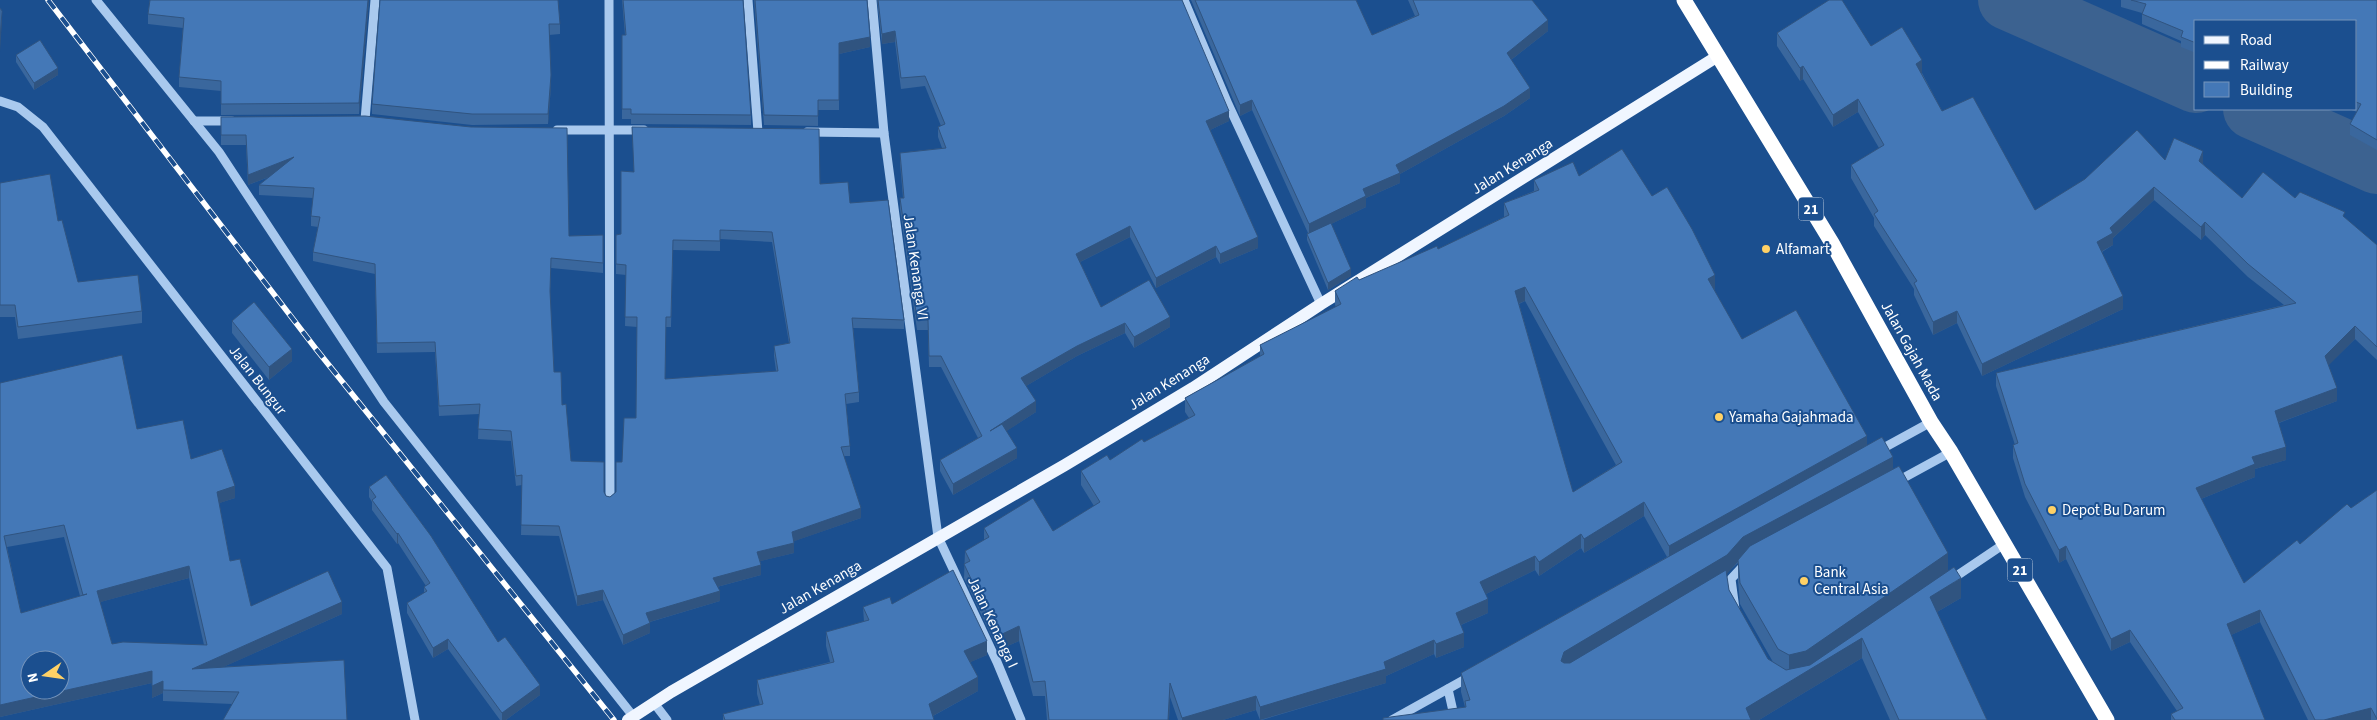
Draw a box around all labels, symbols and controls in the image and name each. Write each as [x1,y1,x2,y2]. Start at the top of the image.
legend [2194,20,2357,110]
text: Road [2240,30,2272,51]
text: Railway [2240,55,2289,76]
text: Building [2240,80,2293,101]
street label: Jalan Kenanga [1468,133,1557,200]
road number: 21 [1798,198,1824,220]
street label: Jalan Kenanga VI [898,213,933,321]
place label: Alfamart [1776,239,1830,260]
marker: Alfamart [1760,243,1772,255]
street label: Jalan Gajah Mada [1875,298,1948,405]
street label: Jalan Bungur [224,341,292,420]
street label: Jalan Kenanga [1125,349,1214,416]
place label: Yamaha Gajahmada [1728,407,1854,428]
marker: Yamaha Gajahmada [1713,411,1725,423]
place label: Depot Bu Darum [2062,500,2166,521]
marker: Depot Bu Darum [2046,504,2058,516]
street label: Jalan Kenanga [775,555,865,620]
road number: 21 [2008,558,2032,582]
place label: Bank Central Asia [1814,562,1889,600]
street label: Jalan Kenanga I [962,573,1023,672]
marker: Bank Central Asia [1798,575,1810,587]
north arrow [20,650,70,700]
text: N [23,671,44,684]

